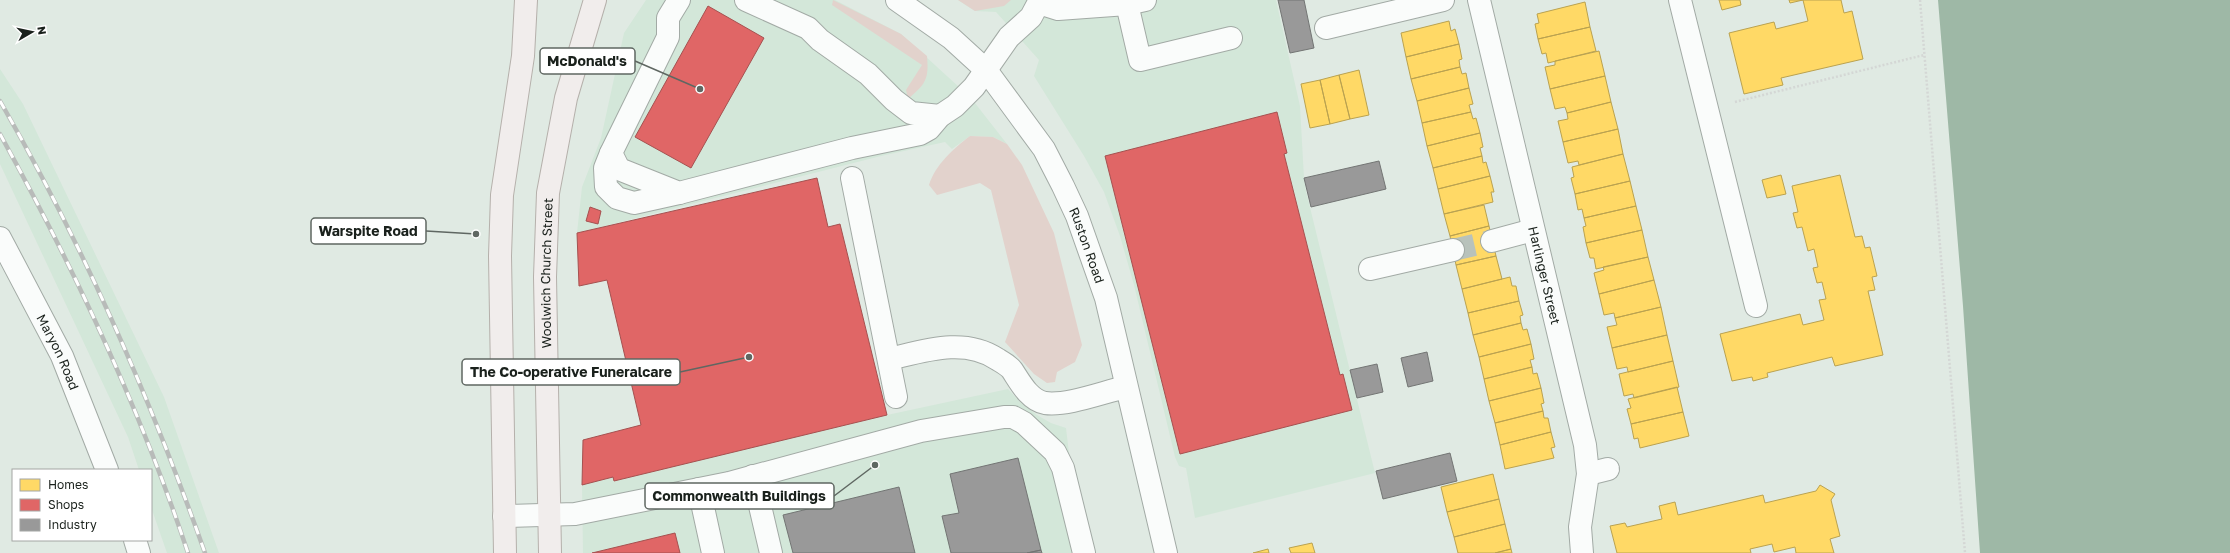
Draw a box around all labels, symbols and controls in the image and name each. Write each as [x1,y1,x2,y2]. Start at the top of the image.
north arrow [12,12,52,52]
text: N [35,25,49,36]
callout: McDonald's [540,48,635,74]
text: McDonald's [547,52,627,69]
street label: Woolwich Church Street [537,198,556,348]
street label: Ruston Road [1066,205,1108,285]
callout: Warspite Road [311,218,426,244]
text: Warspite Road [318,222,418,239]
street label: Harlinger Street [1525,225,1564,326]
street label: Maryon Road [33,311,83,392]
callout: The Co-operative Funeralcare [462,359,680,385]
text: The Co-operative Funeralcare [470,363,672,380]
legend [12,469,152,541]
text: Homes [48,477,88,492]
callout: Commonwealth Buildings [645,483,834,509]
text: Commonwealth Buildings [652,487,826,504]
text: Shops [48,497,84,512]
text: Industry [48,517,97,532]

